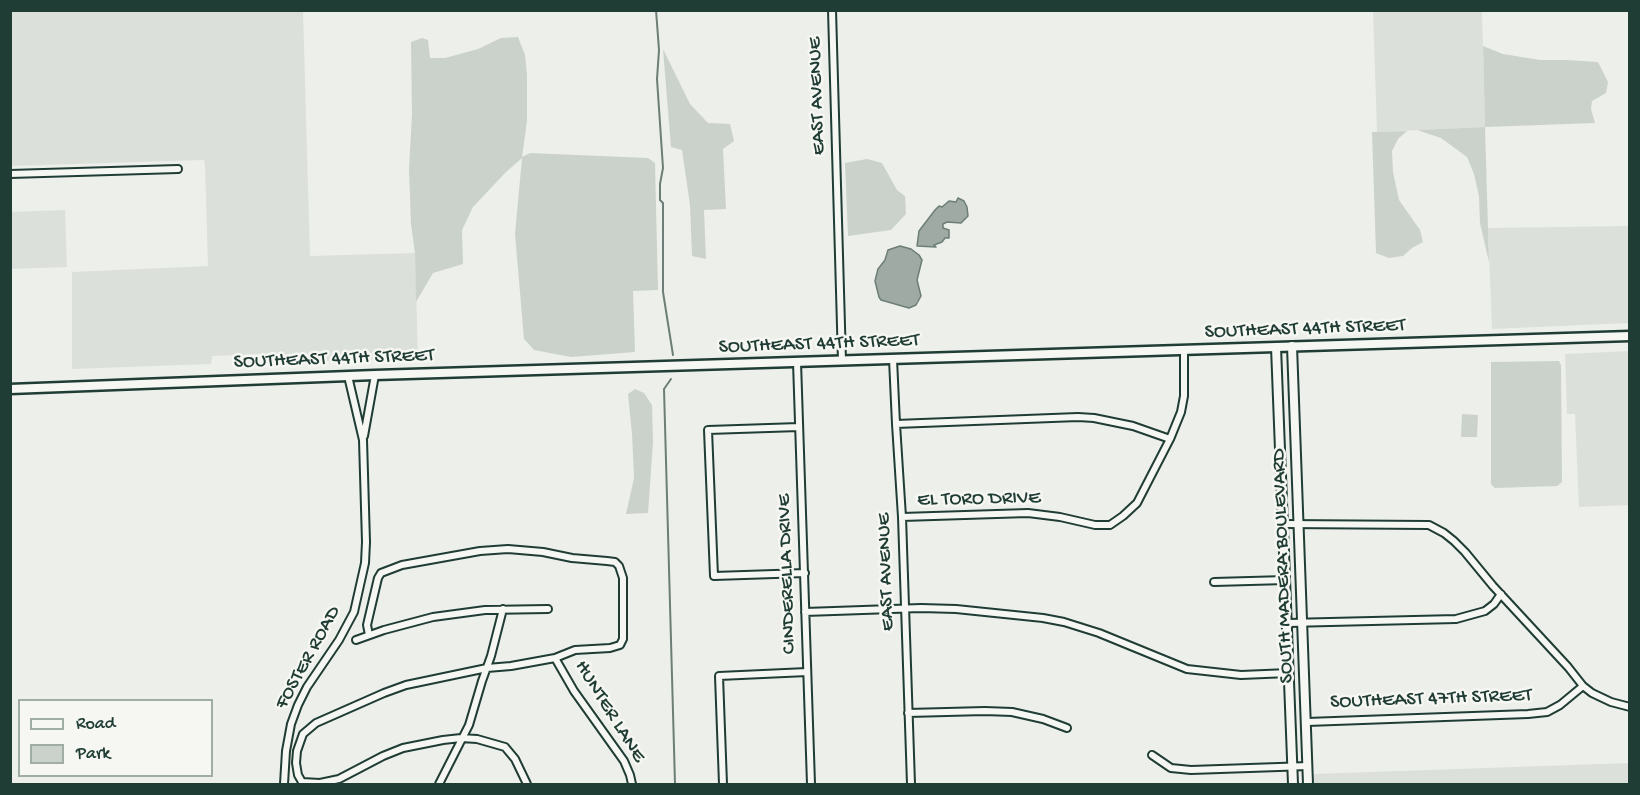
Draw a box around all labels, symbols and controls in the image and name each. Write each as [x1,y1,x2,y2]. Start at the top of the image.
street label: EAST AVENUE [804,36,832,156]
street label: SOUTHEAST 44TH STREET [1204,315,1406,345]
street label: SOUTHEAST 44TH STREET [718,330,920,360]
street label: SOUTHEAST 44TH STREET [233,345,435,375]
street label: SOUTH MADERA BOULEVARD [1268,448,1300,684]
street label: EL TORO DRIVE [917,487,1041,513]
street label: CINDERELLA DRIVE [773,494,803,654]
street label: EAST AVENUE [873,512,901,632]
street label: FOSTER ROAD [271,602,347,714]
street label: HUNTER LANE [568,656,650,768]
street label: SOUTHEAST 47TH STREET [1330,684,1532,716]
legend [18,699,213,777]
text: Road [76,714,115,735]
text: Park [76,744,110,765]

